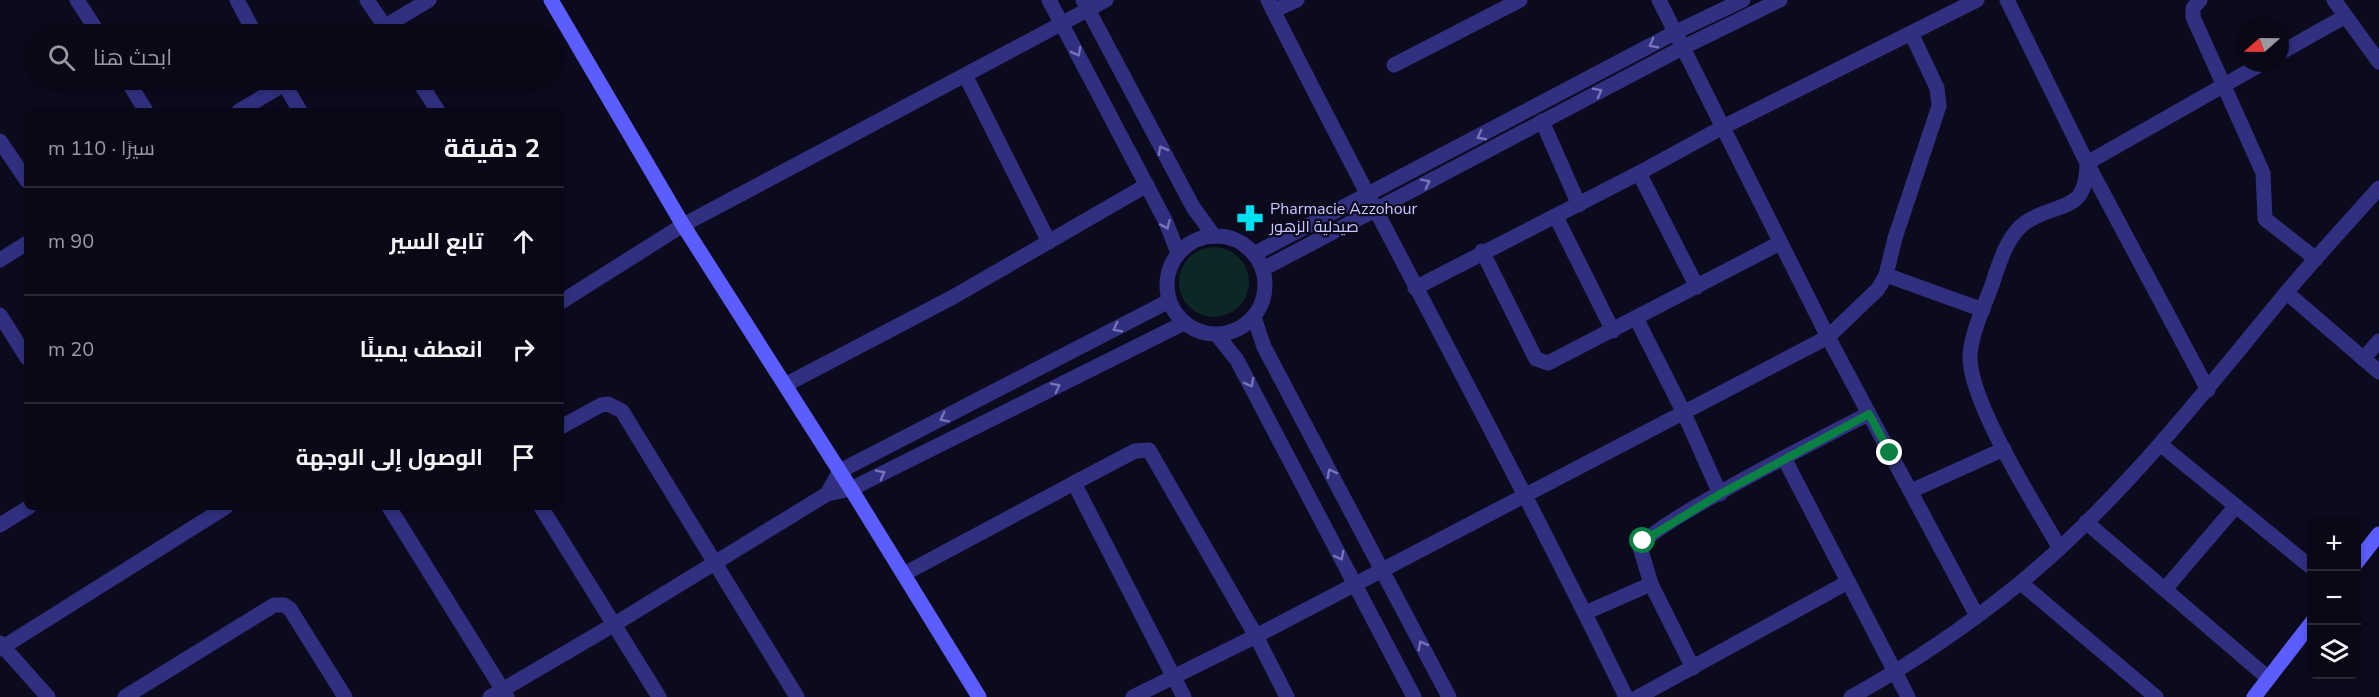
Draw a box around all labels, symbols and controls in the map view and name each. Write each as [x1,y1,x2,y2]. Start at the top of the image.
north arrow [2235,18,2289,72]
search box [24,24,564,90]
one-way arrow [1649,37,1660,48]
icon: search [45,41,78,74]
text: ابحث هنا [93,43,172,73]
one-way arrow [1069,46,1081,57]
one-way arrow [1592,87,1603,99]
one-way arrow [1477,129,1487,140]
text: 2 دقيقة [444,131,540,166]
text: سيرًا · 110 m [48,135,155,162]
one-way arrow [1158,146,1169,156]
one-way arrow [1420,178,1431,190]
place label: Pharmacie Azzohour صيدلية الزهور [1269,198,1418,238]
pharmacy icon: Pharmacie Azzohour صيدلية الزهور [1235,203,1265,233]
one-way arrow [1159,218,1171,229]
icon: ahead [507,225,540,258]
text: تابع السير [390,227,483,257]
text: 90 m [48,228,94,255]
one-way arrow [1113,321,1123,332]
icon: right [507,333,540,366]
text: انعطف يمينًا [360,335,483,365]
text: 20 m [48,336,94,363]
one-way arrow [1243,377,1254,388]
one-way arrow [1050,383,1060,394]
one-way arrow [939,410,950,422]
route end [1876,439,1902,465]
icon: arrive [507,441,540,474]
text: الوصول إلى الوجهة [296,443,483,473]
one-way arrow [1327,468,1338,479]
one-way arrow [875,470,886,481]
map controls [2307,517,2361,679]
button: + [2307,517,2361,571]
route start [1629,527,1655,553]
one-way arrow [1333,550,1344,560]
button: − [2307,571,2361,625]
button: layers [2307,625,2361,679]
one-way arrow [1418,641,1429,651]

